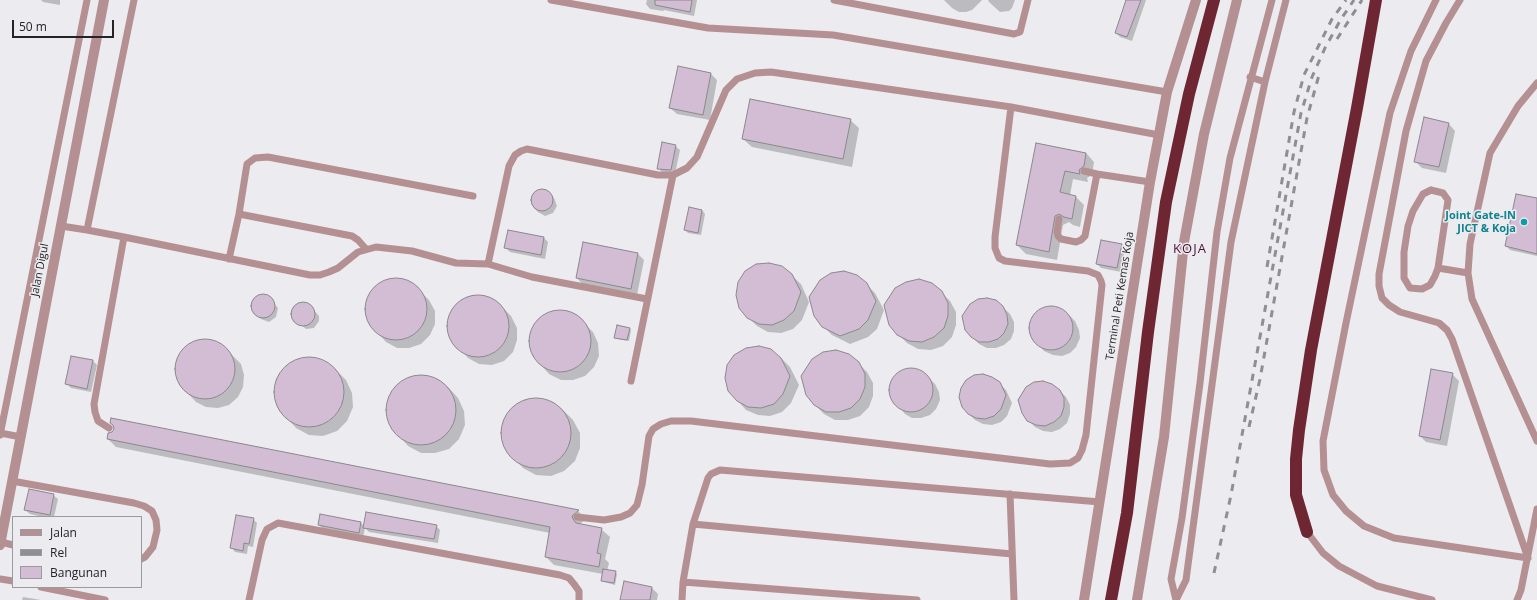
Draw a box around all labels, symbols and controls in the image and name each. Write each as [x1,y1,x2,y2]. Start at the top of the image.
scale bar [14,12,116,38]
text: 50 m [19,18,47,35]
place label: Joint Gate-IN JICT & Koja [1445,209,1516,235]
marker: Joint Gate-IN JICT & Koja [1519,217,1529,227]
street label: Terminal Peti Kemas Koja [1103,231,1137,361]
district label: KOJA [1173,241,1207,257]
street label: Jalan Digul [28,242,52,298]
legend [12,516,142,588]
text: Jalan [50,524,77,541]
text: Rel [50,544,67,561]
text: Bangunan [50,564,107,581]

